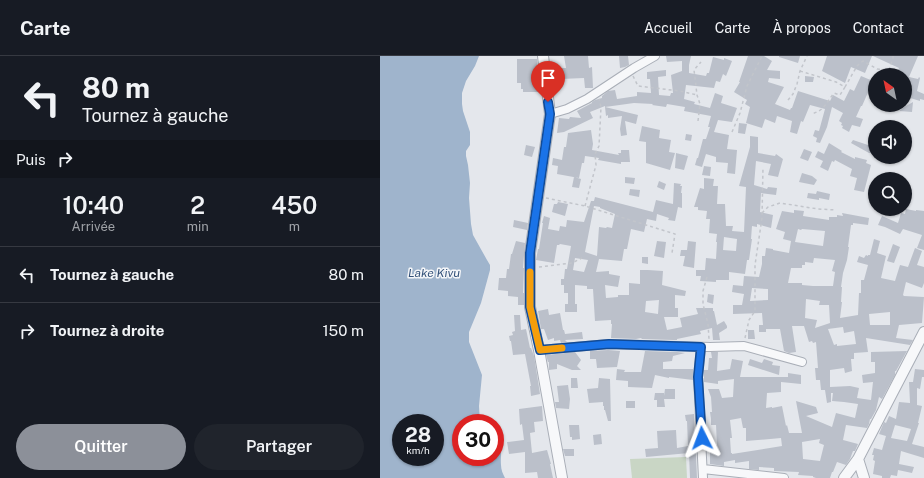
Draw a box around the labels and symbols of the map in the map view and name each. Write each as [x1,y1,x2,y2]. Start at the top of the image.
pin [531,61,565,102]
north arrow [868,68,912,112]
water label: Lake Kivu [408,266,460,280]
speed limit sign: 30 [452,414,504,466]
position arrow [681,417,723,459]

